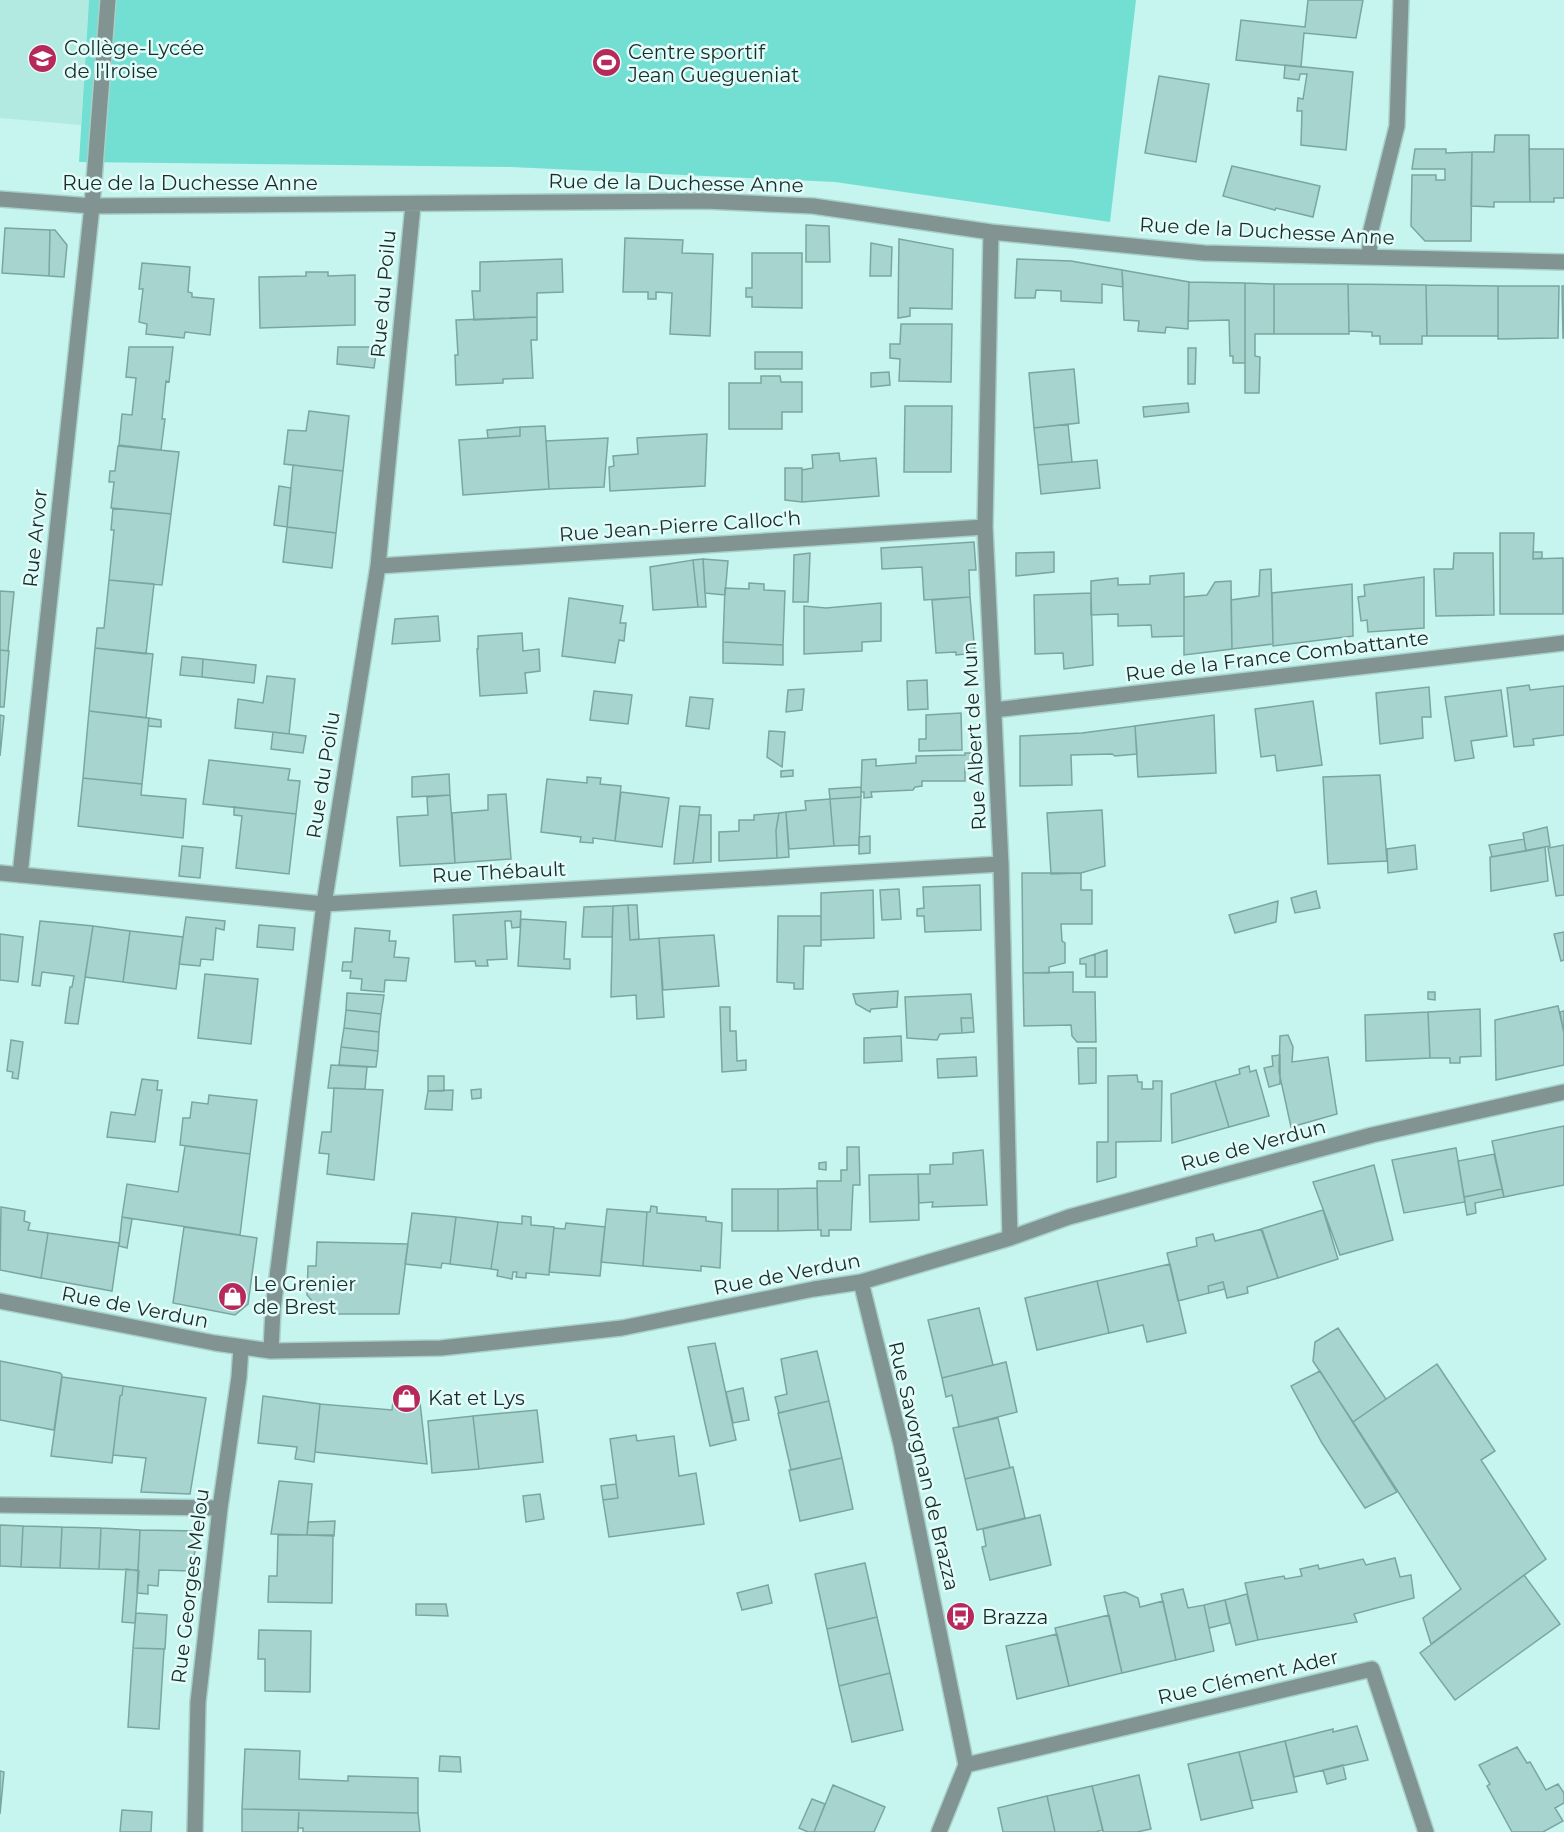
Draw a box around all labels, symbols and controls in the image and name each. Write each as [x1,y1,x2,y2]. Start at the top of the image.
place label: Collège-Lycée de l'Iroise [64,36,204,83]
place label: Centre sportif Jean Guegueniat [627,40,799,87]
school or university icon: Collège-Lycée de l'Iroise [27,43,59,75]
sports icon: Centre sportif Jean Guegueniat [591,47,623,79]
street label: Rue de la Duchesse Anne [548,169,804,197]
street label: Rue de la Duchesse Anne [62,171,318,195]
street label: Rue de la Duchesse Anne [1139,212,1395,250]
street label: Rue du Poilu [365,229,401,359]
street label: Rue Arvor [18,488,52,588]
street label: Rue Jean-Pierre Calloc'h [558,506,802,546]
street label: Rue de la France Combattante [1124,625,1430,687]
street label: Rue Albert de Mun [957,641,991,831]
street label: Rue du Poilu [301,710,345,840]
street label: Rue Thébault [431,857,567,887]
street label: Rue de Verdun [1178,1114,1328,1176]
street label: Rue de Verdun [711,1248,863,1300]
place label: Le Grenier de Brest [253,1272,356,1319]
shop icon: Le Grenier de Brest [216,1280,248,1312]
street label: Rue de Verdun [59,1281,211,1333]
street label: Rue Savorgnan de Brazza [884,1339,964,1593]
shop icon: Kat et Lys [391,1382,423,1414]
place label: Kat et Lys [428,1386,525,1410]
street label: Rue Georges Melou [166,1487,214,1685]
bus stop icon: Brazza [945,1601,977,1633]
place label: Brazza [982,1605,1048,1629]
street label: Rue Clément Ader [1155,1645,1341,1709]

